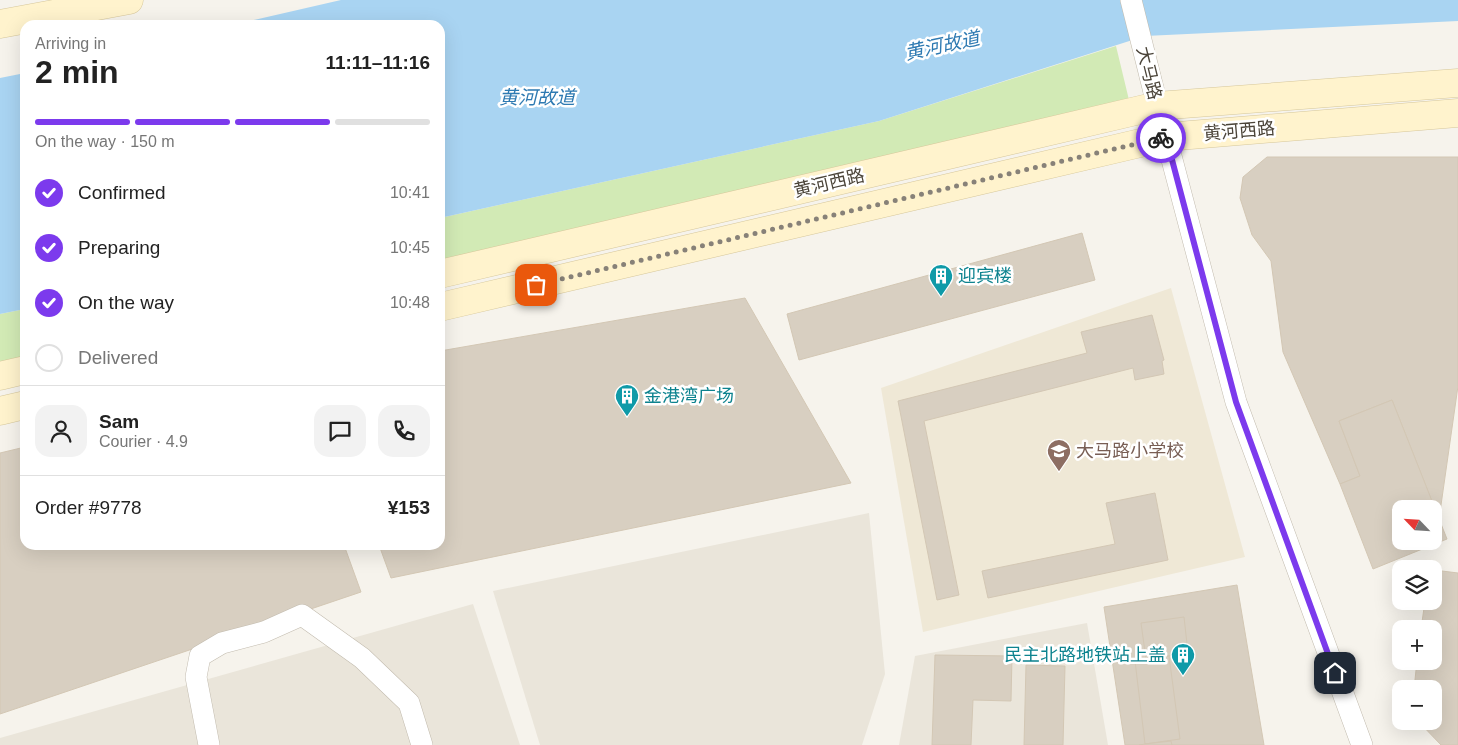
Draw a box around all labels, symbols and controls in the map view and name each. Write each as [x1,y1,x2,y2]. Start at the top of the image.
water label: 黄河故道 [903,27,984,64]
text: Arriving in [35,35,106,52]
street label: 大马路 [1133,44,1165,102]
text: 11:11–11:16 [325,52,430,73]
text: 2 min [35,54,119,90]
water label: 黄河故道 [499,87,578,108]
courier [1136,113,1186,163]
street label: 黄河西路 [1202,118,1276,144]
icon: bike [1147,124,1175,152]
text: On the way · 150 m [35,133,175,150]
street label: 黄河西路 [792,165,866,201]
icon: check [35,179,63,207]
text: Confirmed [78,182,166,203]
text: 10:41 [390,184,430,201]
icon: check [35,234,63,262]
text: Preparing [78,237,160,258]
text: 10:45 [390,239,430,256]
building icon: 迎宾楼 [928,263,954,297]
pin [515,264,557,306]
place label: 迎宾楼 [958,266,1012,286]
icon: bag [522,271,550,299]
icon: check [35,289,63,317]
text: On the way [78,292,174,313]
text: 10:48 [390,294,430,311]
text: Delivered [78,347,158,368]
building icon: 金港湾广场 [614,383,640,417]
place label: 金港湾广场 [644,386,734,406]
button: person [35,405,87,457]
button: chat [314,405,366,457]
button: phone [378,405,430,457]
text: Sam [99,411,139,432]
text: Courier · 4.9 [99,433,188,450]
school or university icon: 大马路小学校 [1046,438,1072,472]
place label: 大马路小学校 [1076,441,1184,461]
text: Order #9778 [35,497,142,518]
text: ¥153 [388,497,430,518]
north arrow [1392,500,1442,550]
map controls [1392,500,1442,730]
button: layers [1392,560,1442,610]
button: + [1392,620,1442,670]
building icon: 民主北路地铁站上盖 [1170,642,1196,676]
place label: 民主北路地铁站上盖 [1004,645,1166,665]
pin [1314,652,1356,694]
icon: home [1321,659,1349,687]
button: − [1392,680,1442,730]

